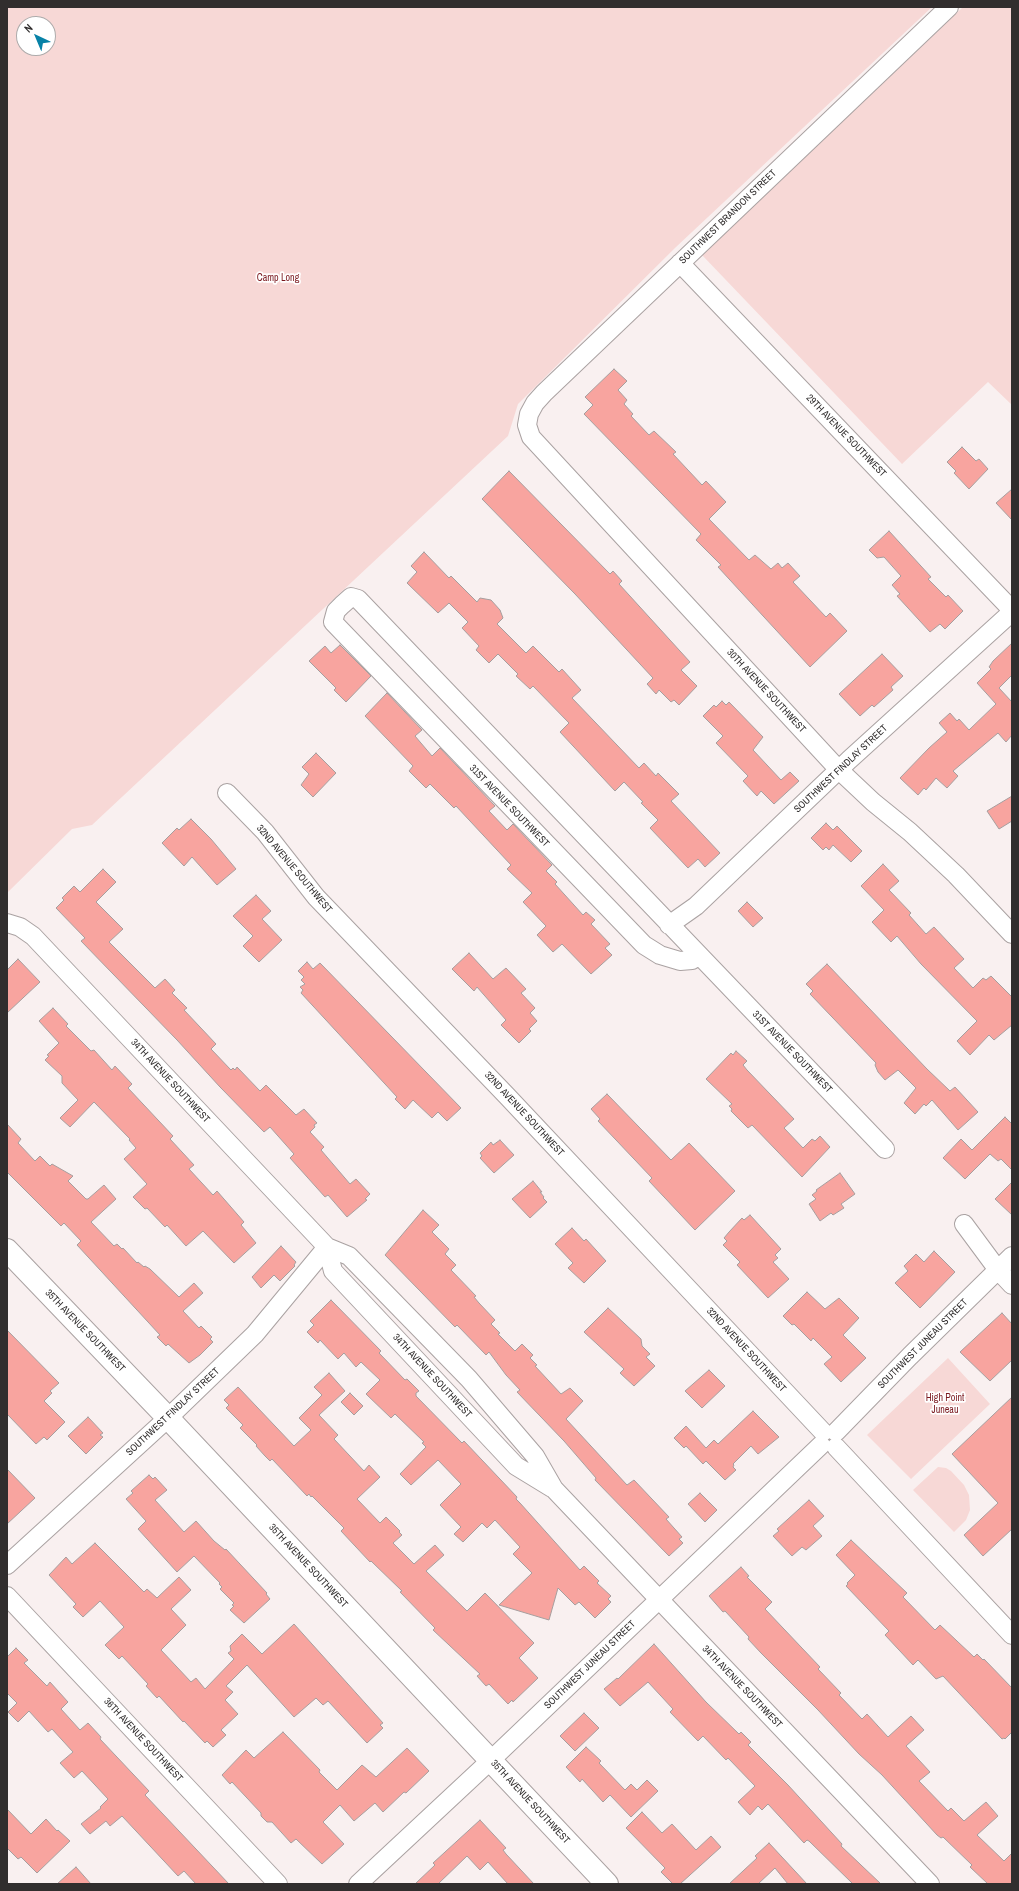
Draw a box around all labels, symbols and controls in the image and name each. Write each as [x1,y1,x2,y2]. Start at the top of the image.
north arrow [16,16,56,56]
text: N [21,21,36,35]
street label: SOUTHWEST BRANDON STREET [677,167,779,267]
park label: Camp Long [257,272,299,284]
street label: 29TH AVENUE SOUTHWEST [803,392,889,480]
street label: 30TH AVENUE SOUTHWEST [724,647,808,735]
street label: SOUTHWEST FINDLAY STREET [792,723,890,815]
street label: 31ST AVENUE SOUTHWEST [467,762,551,850]
street label: 32ND AVENUE SOUTHWEST [254,823,334,915]
street label: 31ST AVENUE SOUTHWEST [750,1008,834,1096]
street label: 34TH AVENUE SOUTHWEST [128,1037,212,1125]
street label: 32ND AVENUE SOUTHWEST [482,1069,566,1159]
street label: 35TH AVENUE SOUTHWEST [42,1287,128,1375]
street label: SOUTHWEST JUNEAU STREET [876,1297,970,1391]
street label: 32ND AVENUE SOUTHWEST [704,1305,788,1395]
street label: 34TH AVENUE SOUTHWEST [390,1332,474,1420]
street label: SOUTHWEST FINDLAY STREET [124,1366,222,1458]
park label: High Point Juneau [926,1392,964,1416]
street label: 35TH AVENUE SOUTHWEST [266,1522,350,1610]
street label: SOUTHWEST JUNEAU STREET [542,1618,638,1712]
street label: 34TH AVENUE SOUTHWEST [699,1643,785,1731]
street label: 36TH AVENUE SOUTHWEST [101,1696,185,1784]
street label: 35TH AVENUE SOUTHWEST [488,1758,572,1846]

